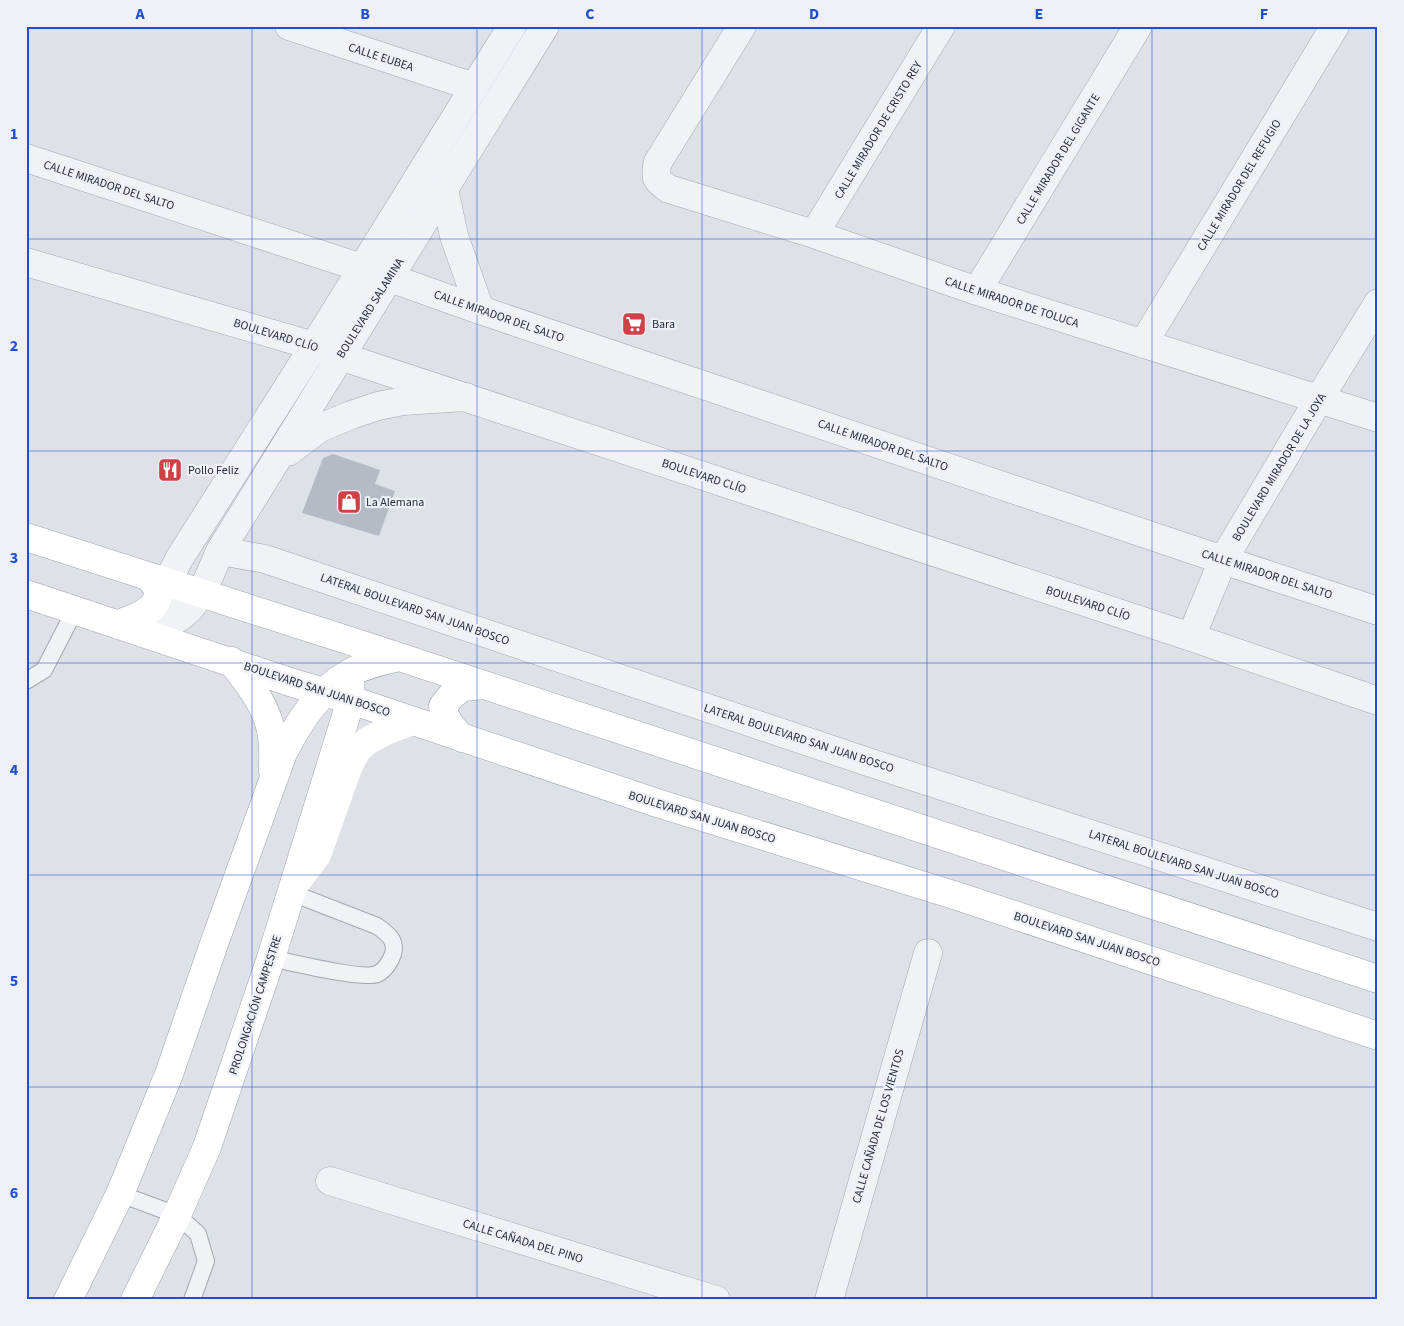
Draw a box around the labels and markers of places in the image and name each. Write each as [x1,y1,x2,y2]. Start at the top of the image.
supermarket icon: Bara [621,311,647,337]
place label: Bara [652,316,675,333]
restaurant icon: Pollo Feliz [157,457,183,483]
place label: Pollo Feliz [188,462,239,479]
shop icon: La Alemana [336,489,362,515]
place label: La Alemana [366,494,424,511]

